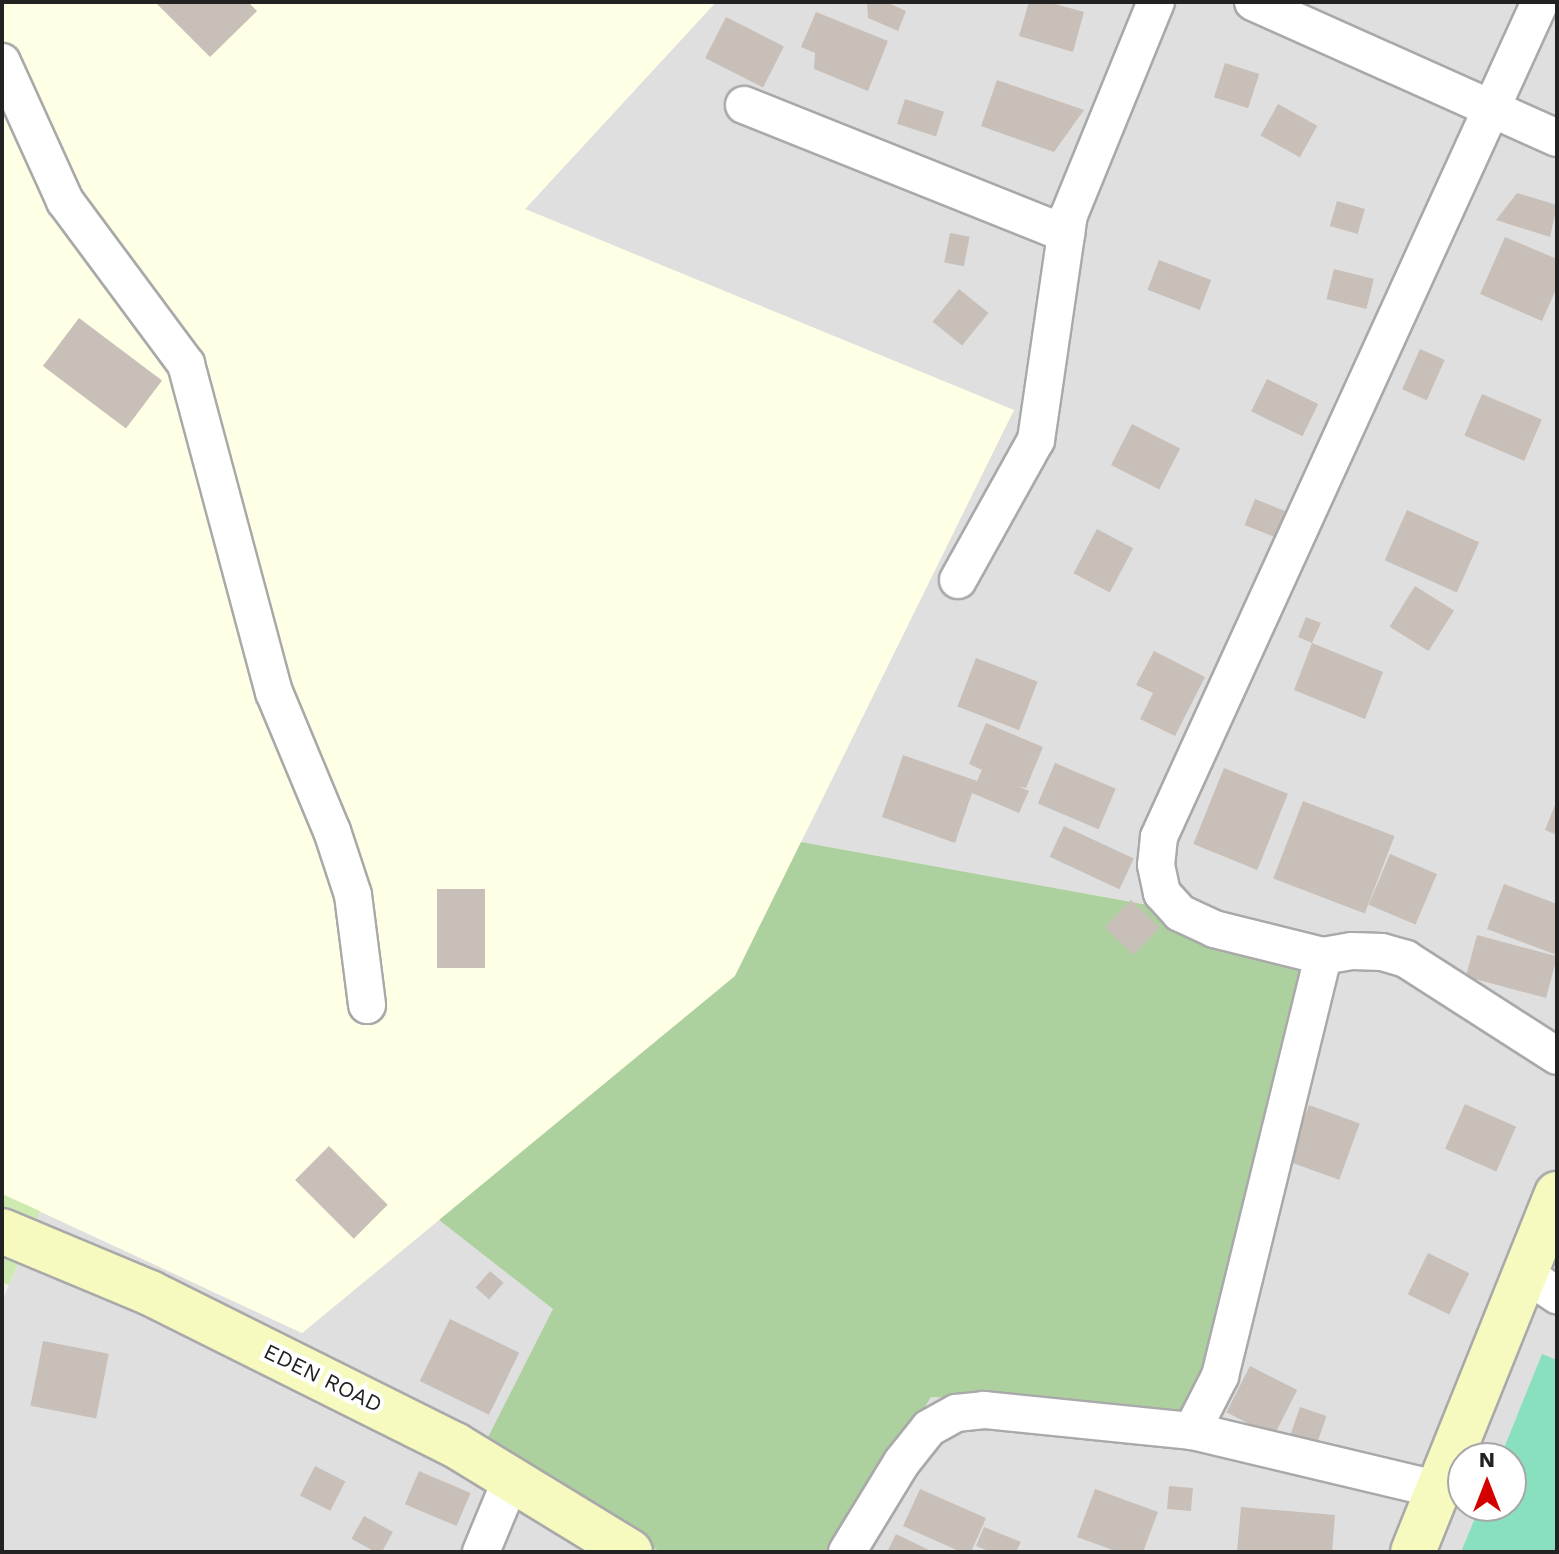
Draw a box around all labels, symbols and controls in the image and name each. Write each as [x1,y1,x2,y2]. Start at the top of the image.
street label: EDEN ROAD [259,1338,387,1418]
north arrow [1447,1442,1527,1522]
text: N [1479,1447,1495,1472]

